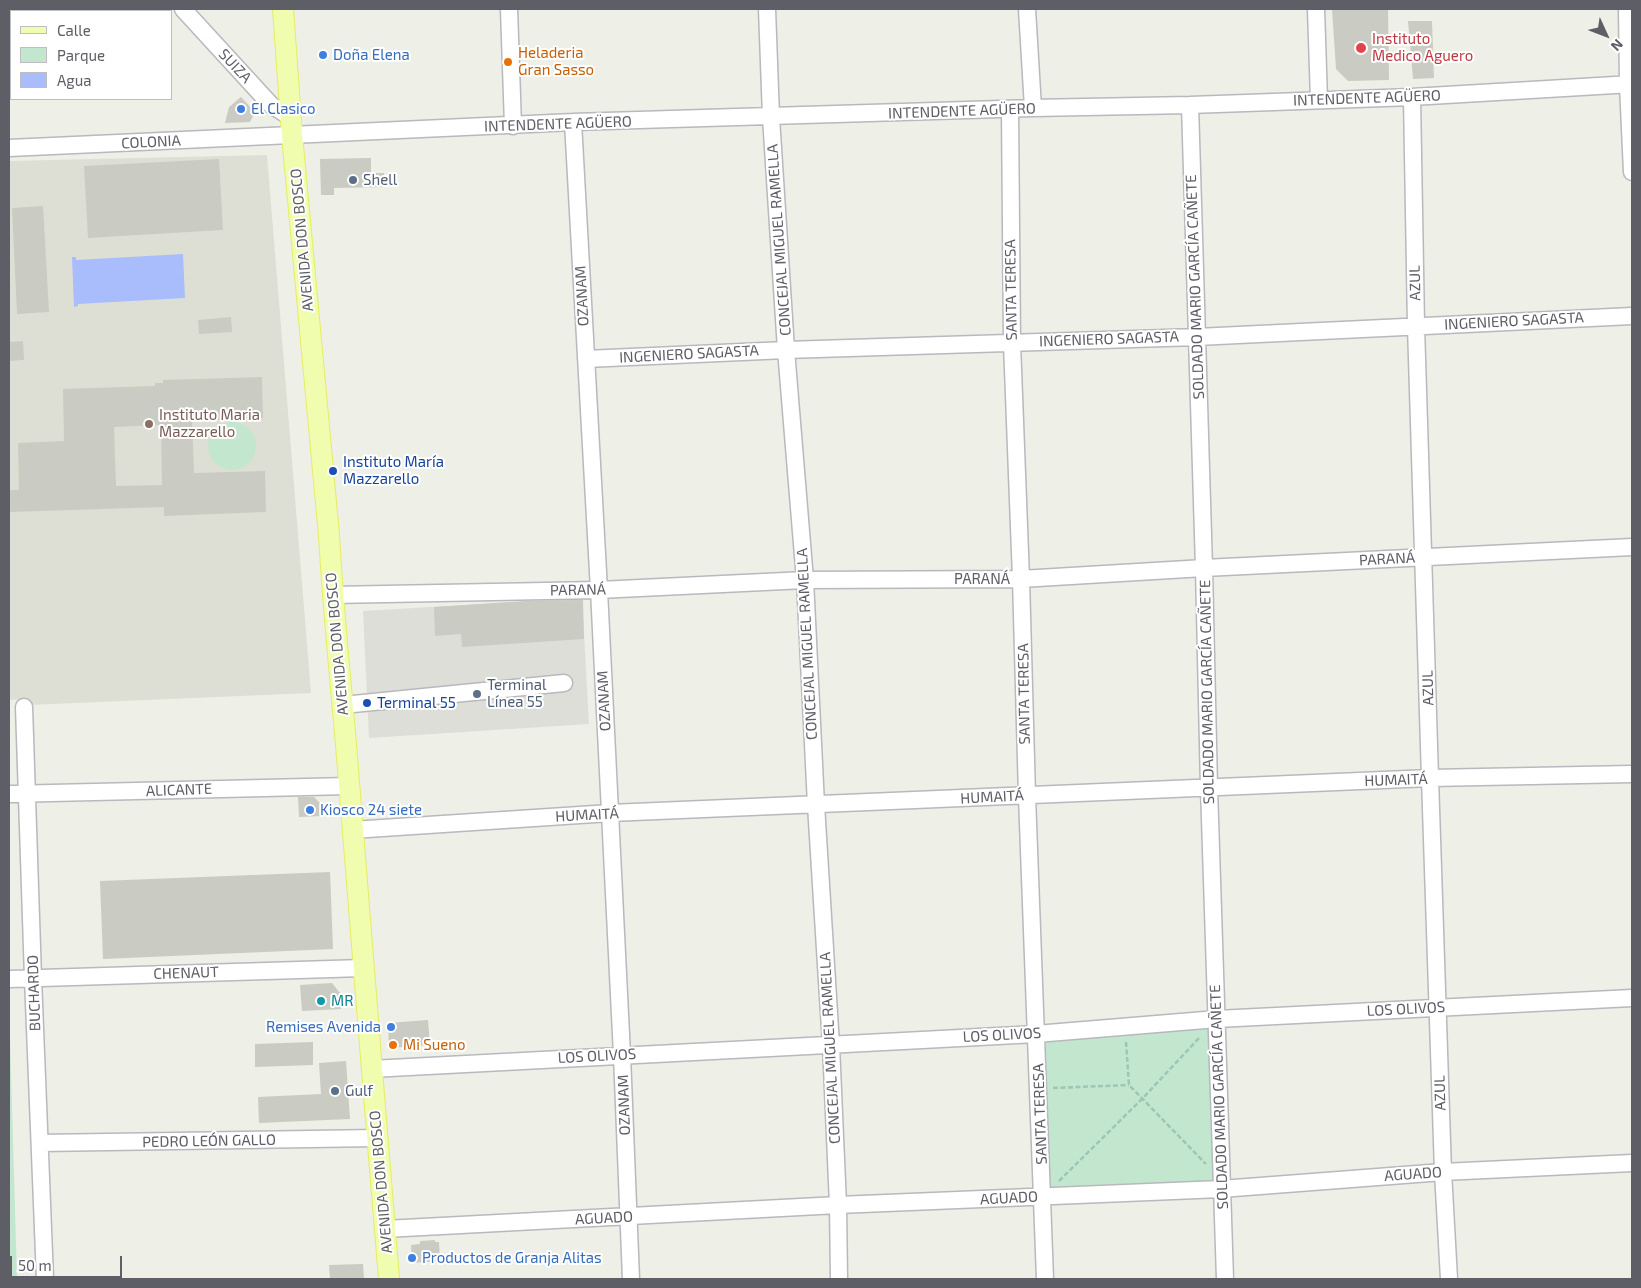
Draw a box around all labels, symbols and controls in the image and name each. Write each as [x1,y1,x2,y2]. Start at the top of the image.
legend [10,10,172,100]
north arrow [1581,10,1631,60]
text: Calle [57,21,91,39]
place label: Instituto Medico Aguero [1372,30,1473,65]
text: N [1608,36,1627,55]
marker: Instituto Medico Aguero [1354,41,1368,55]
place label: Heladeria Gran Sasso [518,44,594,79]
street label: SUIZA [215,45,255,87]
text: Parque [57,46,105,64]
place label: Doña Elena [333,46,410,64]
marker: Doña Elena [317,49,329,61]
marker: Heladeria Gran Sasso [502,56,514,68]
text: Agua [57,71,92,89]
street label: INTENDENTE AGÜERO [1293,86,1441,110]
street label: INTENDENTE AGÜERO [888,99,1036,123]
place label: El Clasico [251,100,316,118]
marker: El Clasico [235,103,247,115]
street label: INTENDENTE AGÜERO [484,112,632,136]
street label: COLONIA [121,131,181,153]
street label: CONCEJAL MIGUEL RAMELLA [763,143,795,337]
street label: AVENIDA DON BOSCO [287,168,317,312]
place label: Shell [363,171,397,189]
marker: Shell [347,174,359,186]
street label: SOLDADO MARIO GARCÍA CAÑETE [1182,174,1208,400]
street label: SANTA TERESA [1001,239,1021,341]
street label: OZANAM [571,265,593,327]
street label: AZUL [1406,265,1424,301]
street label: INGENIERO SAGASTA [1444,308,1584,334]
street label: INGENIERO SAGASTA [1039,328,1179,350]
street label: INGENIERO SAGASTA [619,341,759,367]
place label: Instituto Maria Mazzarello [159,406,260,441]
marker: Instituto Maria Mazzarello [143,418,155,430]
place label: Instituto María Mazzarello [343,453,444,488]
marker: Instituto María Mazzarello [327,465,339,477]
street label: CONCEJAL MIGUEL RAMELLA [793,548,821,740]
street label: PARANÁ [1358,549,1416,569]
street label: PARANÁ [954,570,1010,588]
street label: AVENIDA DON BOSCO [322,572,352,716]
street label: SOLDADO MARIO GARCÍA CAÑETE [1196,579,1218,805]
street label: PARANÁ [550,581,606,599]
street label: SANTA TERESA [1014,643,1034,745]
street label: OZANAM [593,670,615,732]
street label: AZUL [1418,670,1438,706]
place label: Terminal Línea 55 [487,676,546,711]
marker: Terminal Línea 55 [471,688,483,700]
place label: Terminal 55 [377,694,456,712]
marker: Terminal 55 [361,697,373,709]
street label: HUMAITÁ [1364,770,1428,790]
street label: ALICANTE [145,780,213,800]
street label: HUMAITÁ [960,786,1024,808]
place label: Kiosco 24 siete [320,801,422,819]
marker: Kiosco 24 siete [304,804,316,816]
street label: HUMAITÁ [555,804,619,826]
street label: CONCEJAL MIGUEL RAMELLA [816,952,844,1144]
street label: BUCHARDO [24,954,44,1032]
street label: CHENAUT [153,963,219,983]
street label: SOLDADO MARIO GARCÍA CAÑETE [1206,984,1232,1210]
place label: MR [331,992,353,1010]
marker: MR [315,995,327,1007]
street label: LOS OLIVOS [1366,998,1446,1020]
place label: Remises Avenida [266,1018,381,1036]
marker: Remises Avenida [385,1021,397,1033]
street label: LOS OLIVOS [962,1024,1042,1046]
place label: Mi Sueno [403,1036,465,1054]
marker: Mi Sueno [387,1039,399,1051]
street label: LOS OLIVOS [557,1045,637,1067]
street label: SANTA TERESA [1029,1063,1051,1165]
street label: OZANAM [614,1074,634,1136]
street label: AZUL [1430,1075,1450,1111]
place label: Gulf [345,1082,373,1100]
marker: Gulf [329,1085,341,1097]
street label: AVENIDA DON BOSCO [366,1110,396,1254]
street label: PEDRO LEÓN GALLO [142,1131,276,1151]
street label: AGUADO [1383,1163,1443,1185]
street label: AGUADO [980,1187,1038,1209]
street label: AGUADO [575,1207,633,1229]
scale bar [12,1246,125,1278]
place label: Productos de Granja Alitas [422,1249,602,1267]
marker: Productos de Granja Alitas [406,1252,418,1264]
text: 50 m [18,1256,52,1274]

